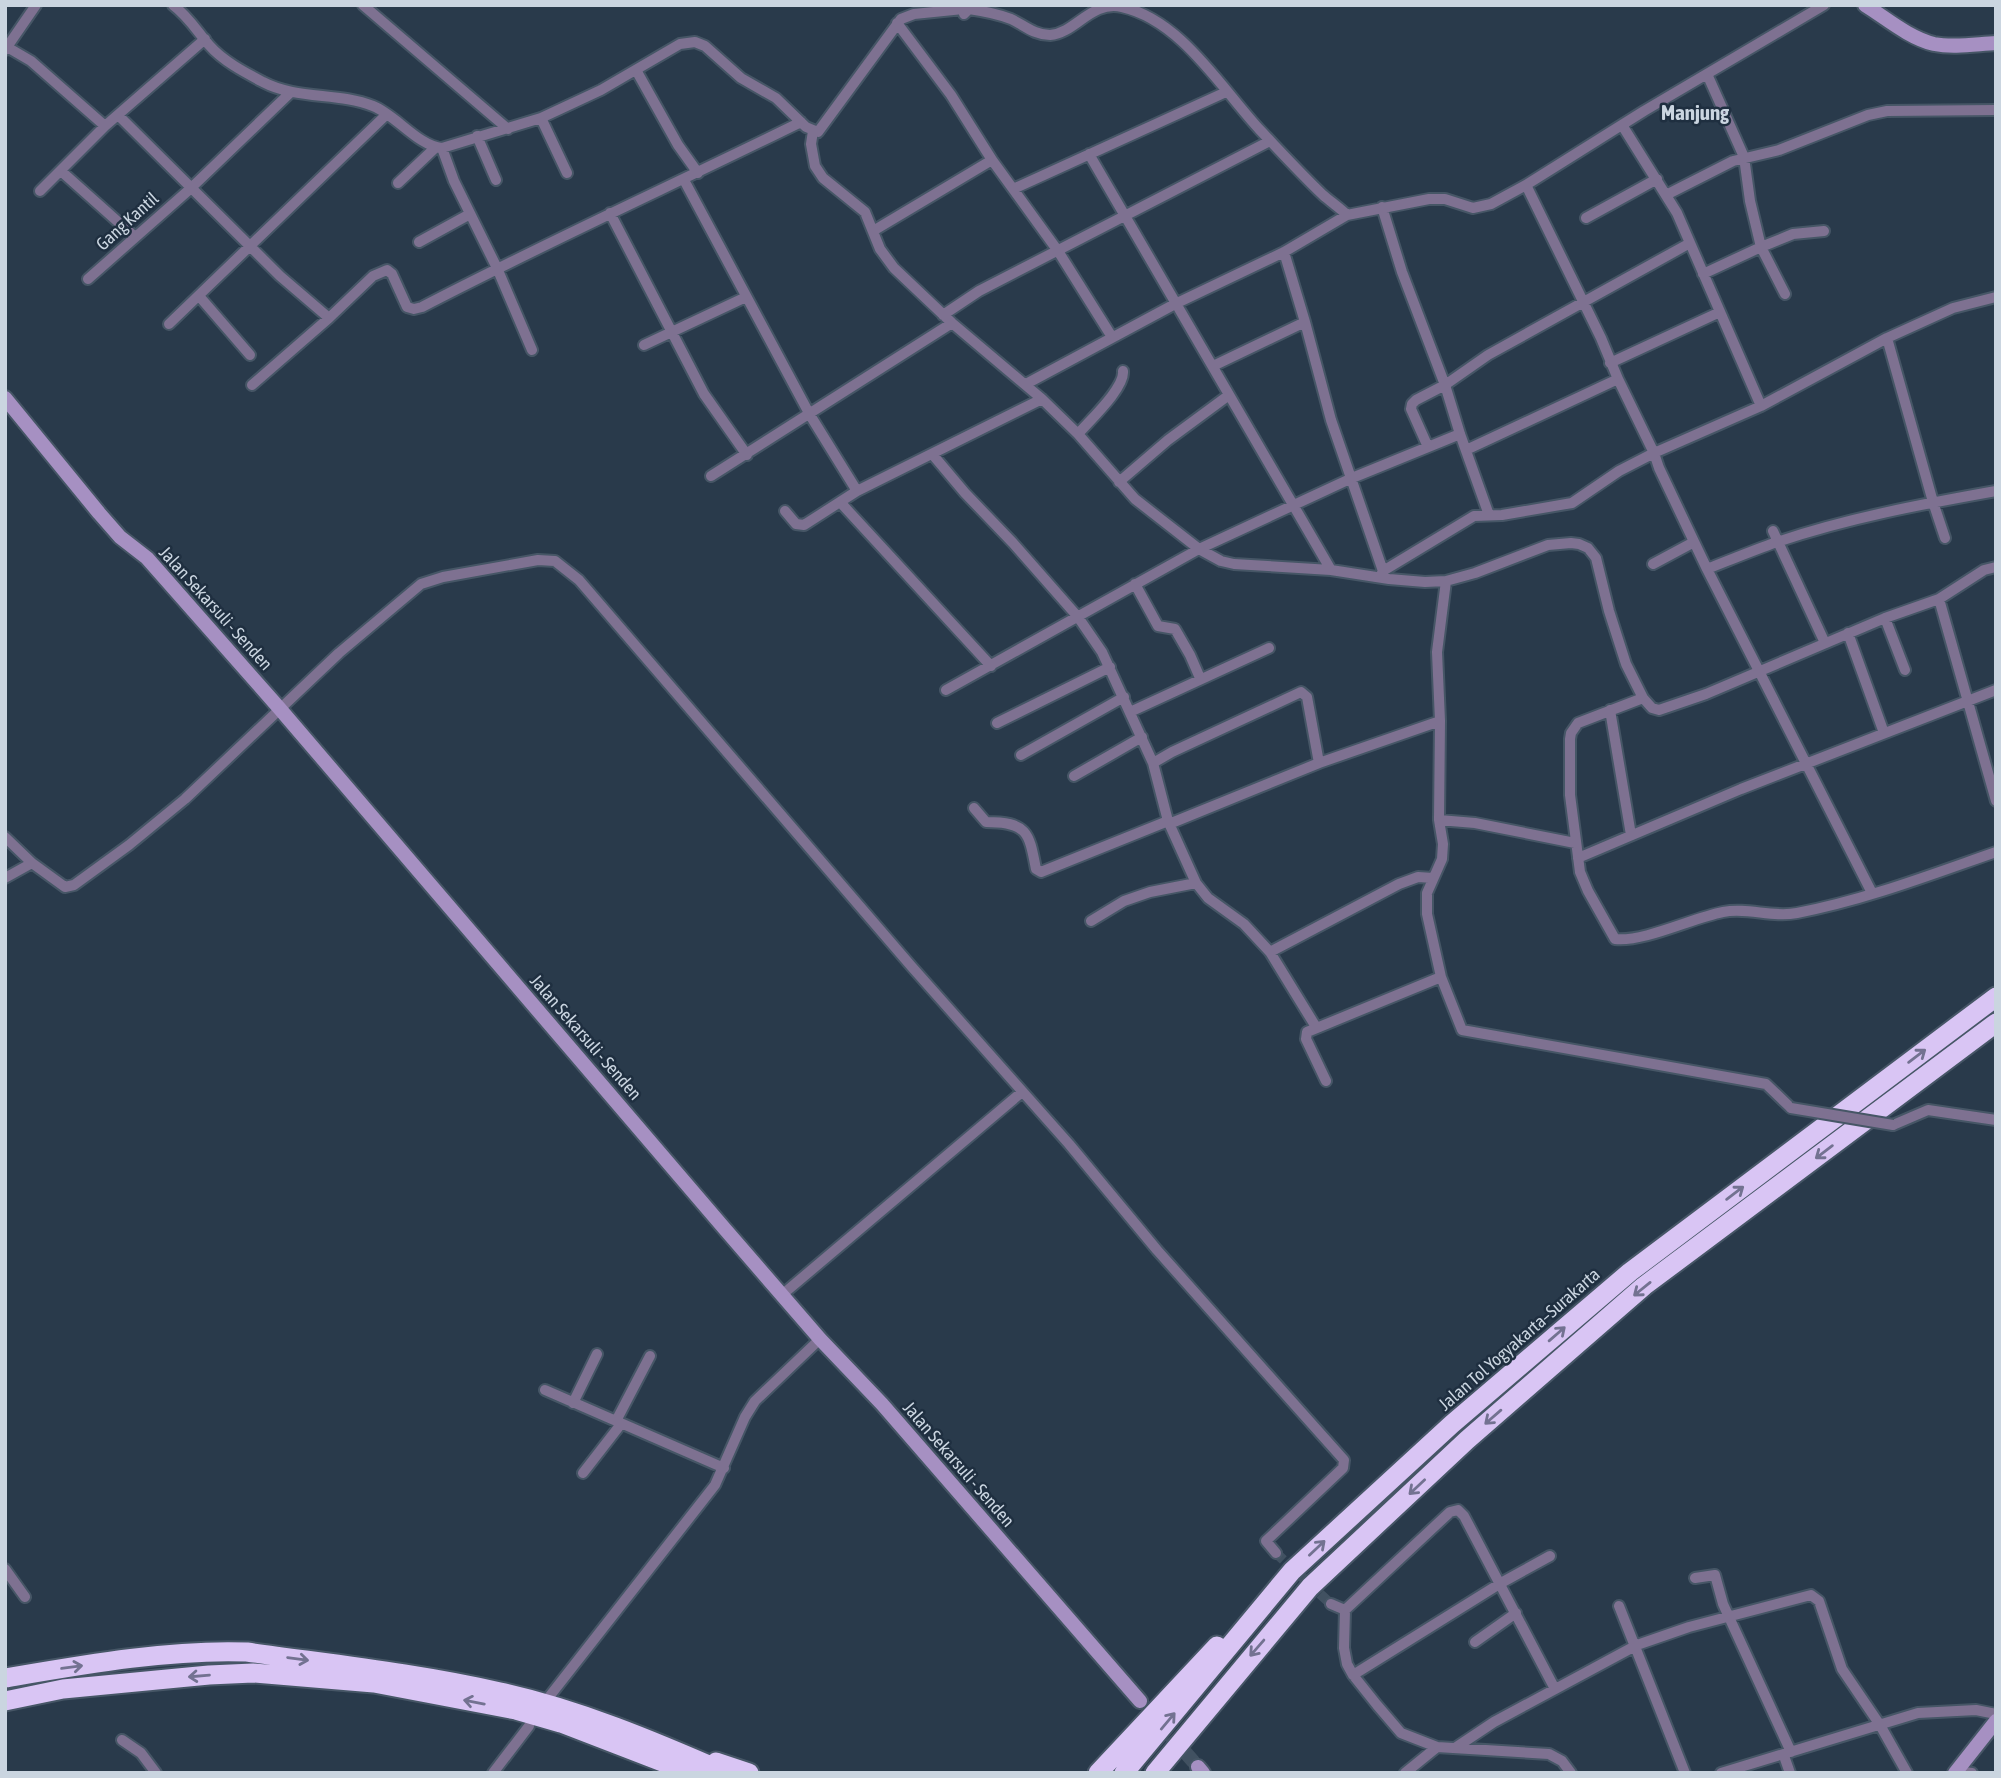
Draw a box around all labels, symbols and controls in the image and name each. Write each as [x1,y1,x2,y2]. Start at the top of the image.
district label: Manjung [1661,100,1730,124]
street label: Gang Kantil [92,187,163,254]
street label: Jalan Sekarsuli - Senden [155,542,277,674]
street label: Jalan Sekarsuli - Senden [526,970,646,1104]
one-way arrow [1907,1049,1926,1064]
one-way arrow [1815,1144,1833,1159]
one-way arrow [1725,1185,1743,1200]
street label: Jalan Tol Yogyakarta–Surakarta [1434,1263,1604,1415]
one-way arrow [1633,1281,1651,1296]
one-way arrow [1547,1326,1565,1342]
street label: Jalan Sekarsuli - Senden [899,1397,1019,1531]
one-way arrow [1484,1409,1502,1425]
one-way arrow [1408,1479,1426,1495]
one-way arrow [1308,1540,1325,1557]
one-way arrow [1249,1639,1265,1657]
one-way arrow [287,1653,309,1666]
one-way arrow [61,1660,83,1673]
one-way arrow [188,1670,211,1683]
one-way arrow [463,1695,486,1708]
one-way arrow [1160,1712,1176,1730]

